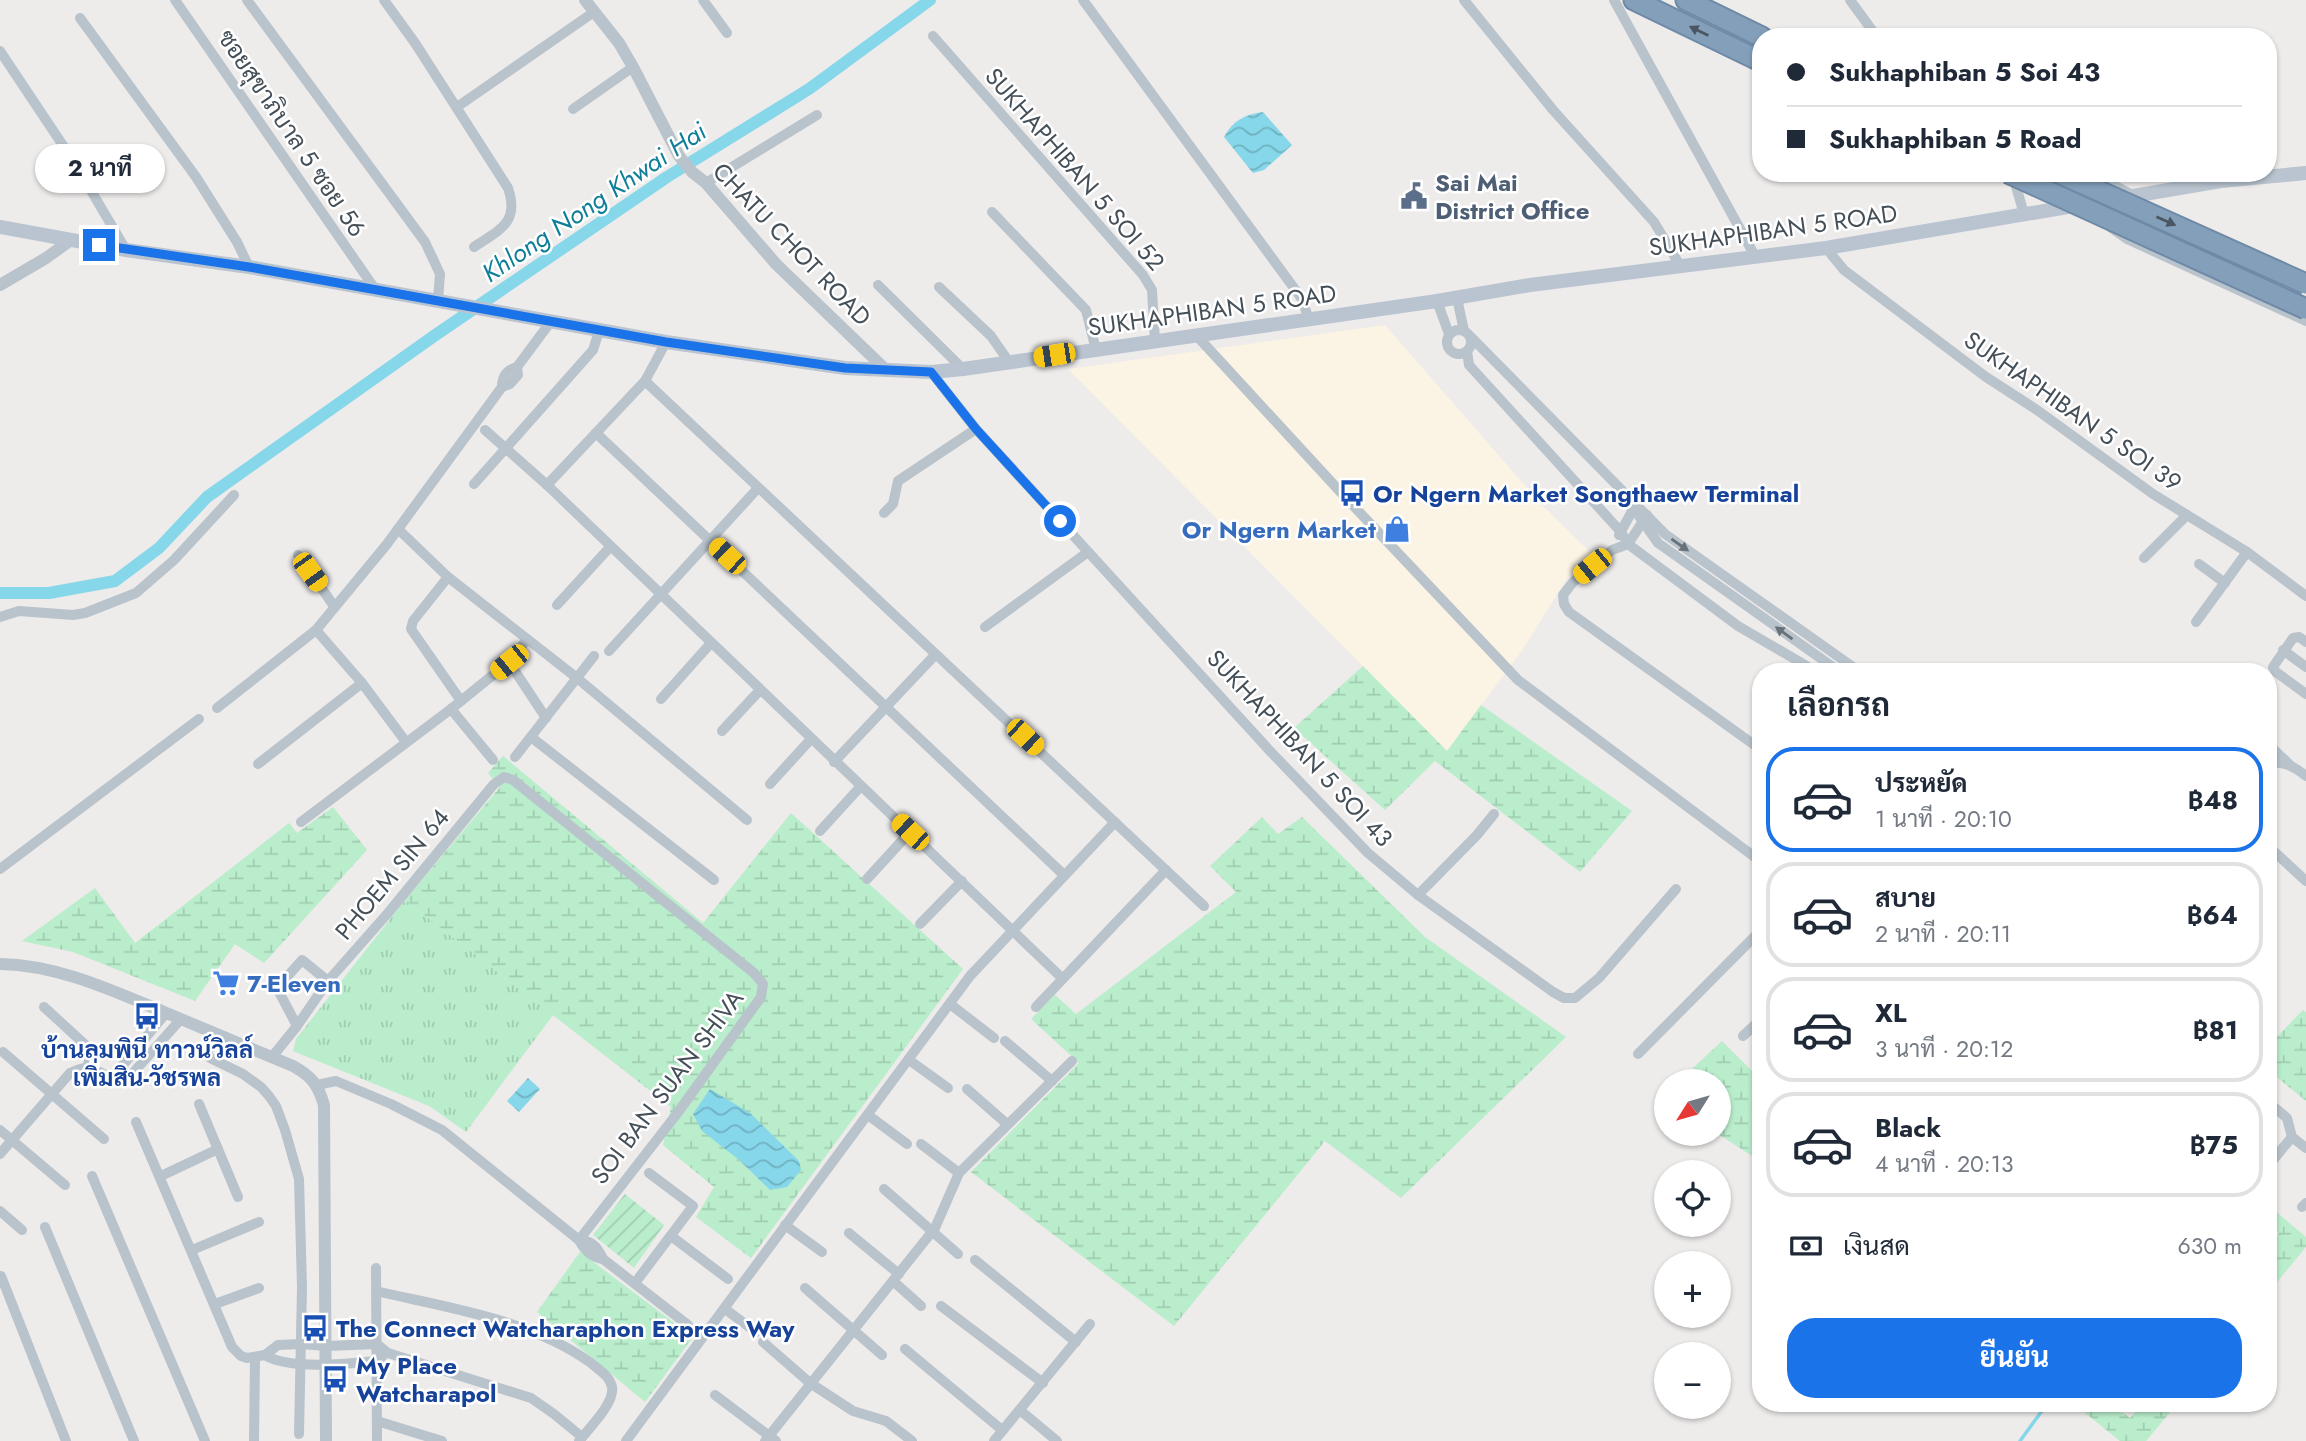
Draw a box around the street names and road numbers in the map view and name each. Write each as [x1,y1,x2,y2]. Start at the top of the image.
street label: ซอยสุขาภิบาล 5 ซอย 56 [209,22,375,244]
street label: SUKHAPHIBAN 5 SOI 52 [977,60,1173,278]
street label: CHATU CHOT ROAD [705,154,879,334]
street label: SUKHAPHIBAN 5 ROAD [1647,195,1899,265]
street label: SUKHAPHIBAN 5 ROAD [1086,275,1338,345]
street label: SUKHAPHIBAN 5 SOI 39 [1957,323,2189,499]
street label: SUKHAPHIBAN 5 SOI 43 [1199,641,1401,855]
street label: PHOEM SIN 64 [327,801,457,947]
street label: SOI BAN SUAN SHIVA [582,982,752,1191]

